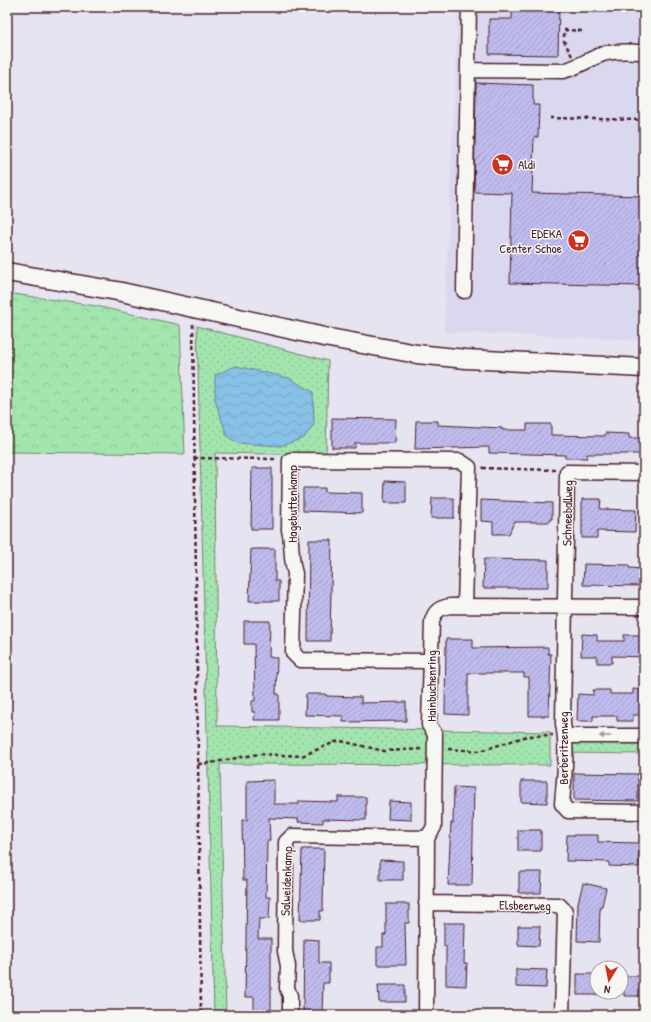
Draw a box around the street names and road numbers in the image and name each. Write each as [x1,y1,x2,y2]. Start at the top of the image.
street label: Hagebuttenkamp [283,465,301,543]
street label: Schneeballweg [557,480,577,546]
street label: Hainbuchenring [422,650,440,722]
street label: Berberitzenweg [554,711,572,785]
street label: Salweidenkamp [276,845,296,916]
street label: Elsbeerweg [499,896,551,914]

